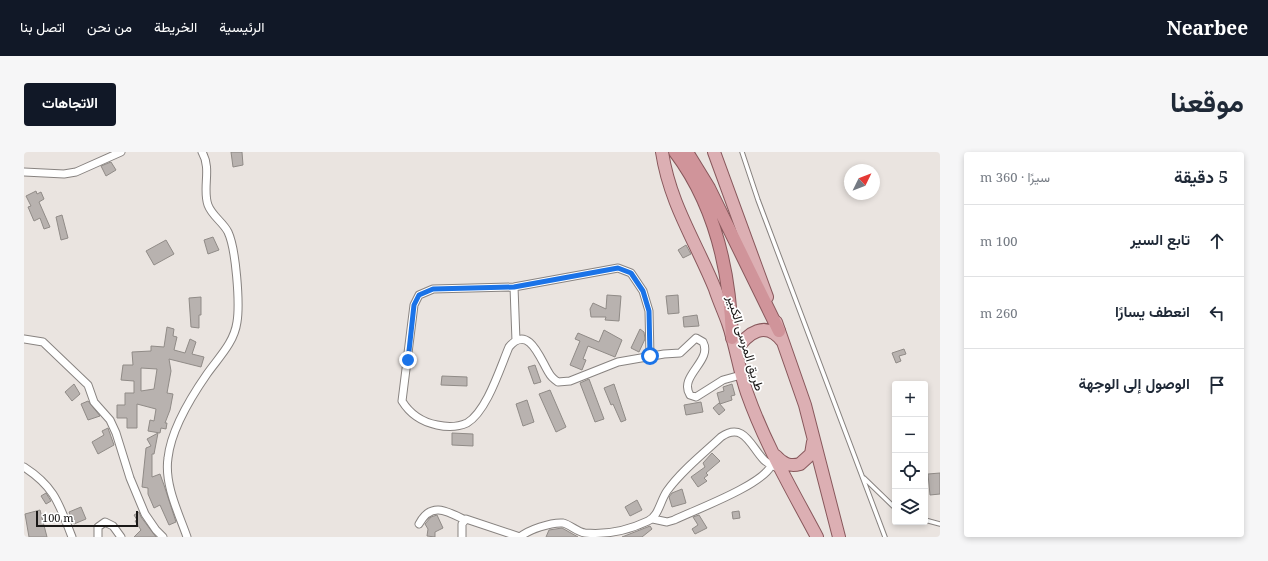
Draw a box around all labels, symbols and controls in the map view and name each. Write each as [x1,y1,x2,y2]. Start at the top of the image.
text: Nearbee [1167,15,1248,41]
text: اتصل بنا [20,17,65,36]
text: من نحن [87,17,132,36]
text: الخريطة [154,17,197,36]
text: الرئيسية [219,17,265,36]
text: موقعنا [1170,82,1244,120]
button: الاتجاهات [24,83,116,126]
north arrow [844,164,880,200]
text: 5 دقيقة [1174,165,1228,188]
text: سيرًا · 360 m [980,168,1050,186]
text: تابع السير [1130,229,1190,249]
icon: ahead [1206,230,1228,252]
text: 100 m [980,232,1018,250]
street label: طريق المرسى الكبير [723,292,769,393]
text: انعطف يسارًا [1115,301,1190,321]
icon: left [1206,302,1228,324]
text: 260 m [980,304,1018,322]
route start [641,347,659,365]
route end [399,351,417,369]
text: الوصول إلى الوجهة [1079,373,1190,393]
icon: arrive [1206,374,1228,396]
map controls [892,381,928,525]
button: + [892,381,928,417]
button: − [892,417,928,453]
button: locate [892,453,928,489]
button: layers [892,489,928,525]
scale bar [36,509,138,528]
text: 100 m [42,510,74,525]

